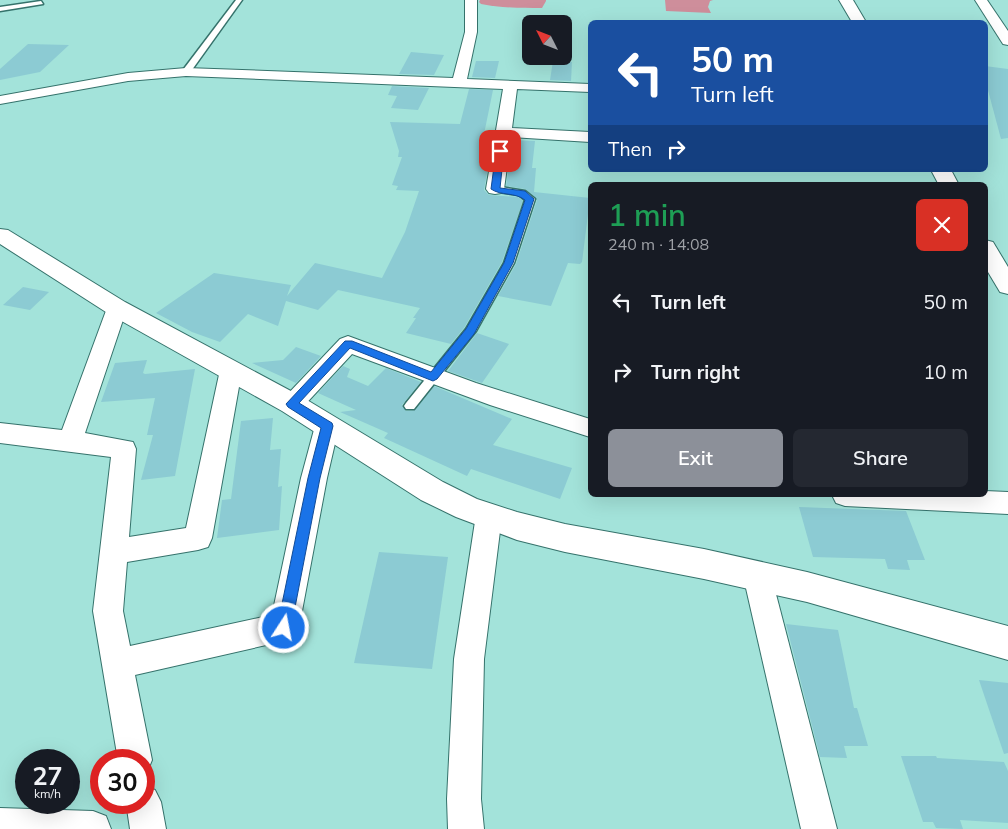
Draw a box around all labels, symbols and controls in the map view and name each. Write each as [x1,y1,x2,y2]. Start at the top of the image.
north arrow [522,15,572,65]
map controls [522,15,572,65]
text: 50 m [691,37,774,81]
icon: left [608,40,673,105]
text: Turn left [691,80,774,108]
pin [479,130,521,172]
icon: right [662,135,690,163]
icon: arrive [486,137,514,165]
text: Then [608,137,652,161]
text: 1 min [608,196,686,234]
button: close [916,199,968,251]
text: 240 m · 14:08 [608,234,709,254]
icon: left [608,288,636,316]
text: Turn left [651,290,726,314]
text: 50 m [924,290,968,314]
icon: right [608,358,636,386]
text: Turn right [651,360,740,384]
text: 10 m [924,360,968,384]
button: Exit [608,429,783,487]
button: Share [793,429,968,487]
position arrow [257,601,309,653]
speed limit sign: 30 [90,749,155,814]
text: 27 [32,760,63,791]
text: km/h [34,786,61,801]

